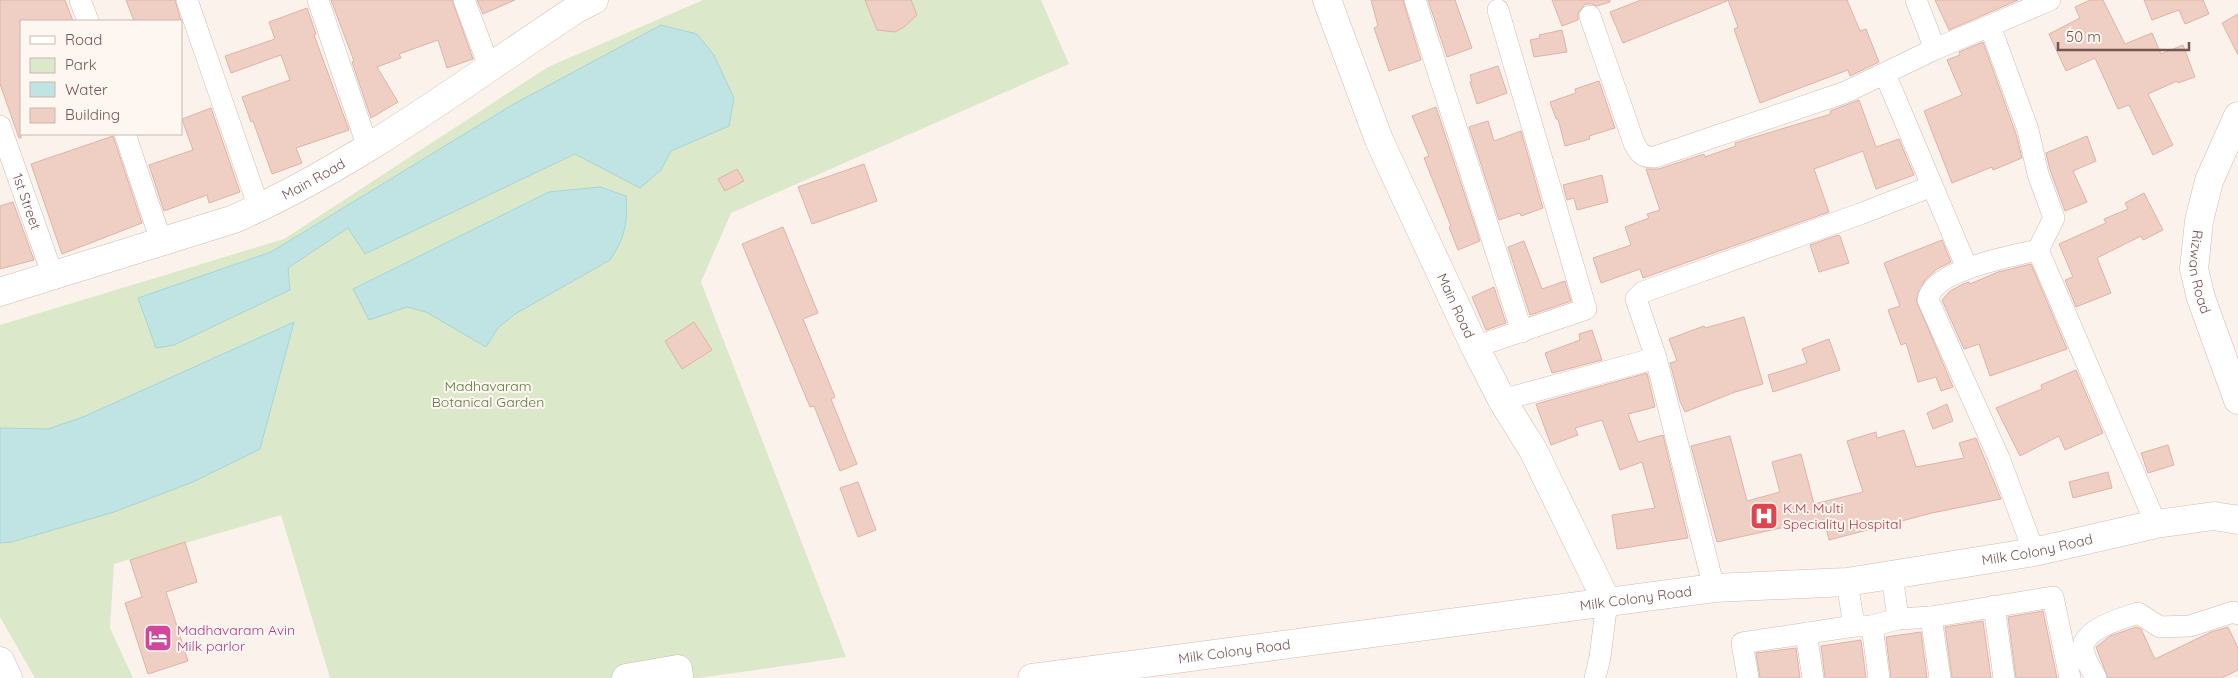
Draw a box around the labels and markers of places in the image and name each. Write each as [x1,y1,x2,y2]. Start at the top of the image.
place label: K.M. Multi Speciality Hospital [1783,499,1902,533]
hospital icon: K.M. Multi Speciality Hospital [1749,501,1779,531]
place label: Madhavaram Avin Milk parlor [177,621,295,655]
hotel icon: Madhavaram Avin Milk parlor [143,623,173,653]

